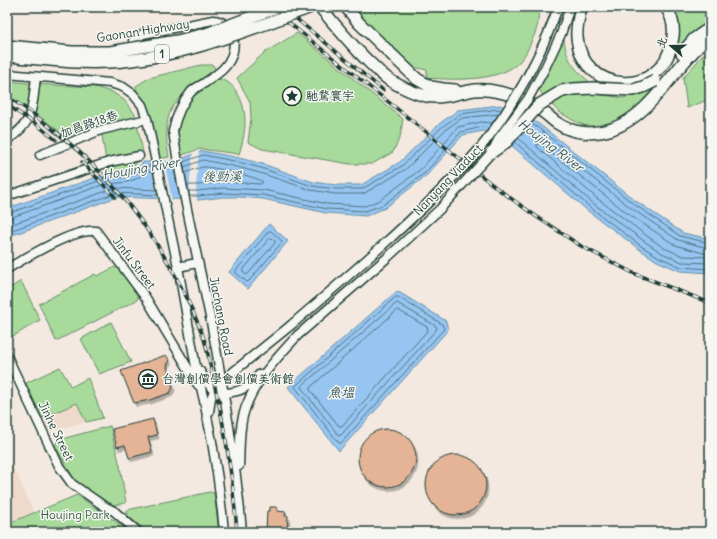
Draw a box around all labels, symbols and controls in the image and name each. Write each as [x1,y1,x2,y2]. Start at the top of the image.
street label: Gaonan Highway [95,16,190,45]
north arrow [651,26,691,66]
text: 北 [653,35,670,50]
road number: 1 [155,45,169,63]
place icon: 馳騖寰宇 [281,85,303,107]
place label: 馳騖寰宇 [306,88,354,103]
street label: 加昌路18巷 [58,107,119,140]
water label: Houjing River [515,115,588,177]
street label: Nanyang Viaduct [410,141,485,218]
water label: Houjing River [101,153,182,184]
water label: 後勁溪 [202,168,242,185]
street label: Jinfu Street [110,234,159,292]
street label: Jiachang Road [206,275,237,357]
museum icon: 台灣創價學會創價美術館 [137,368,159,390]
place label: 台灣創價學會創價美術館 [162,371,294,386]
water label: 魚塭 [328,384,355,401]
street label: Jinhe Street [36,399,77,463]
park label: Houjing Park [40,507,110,522]

